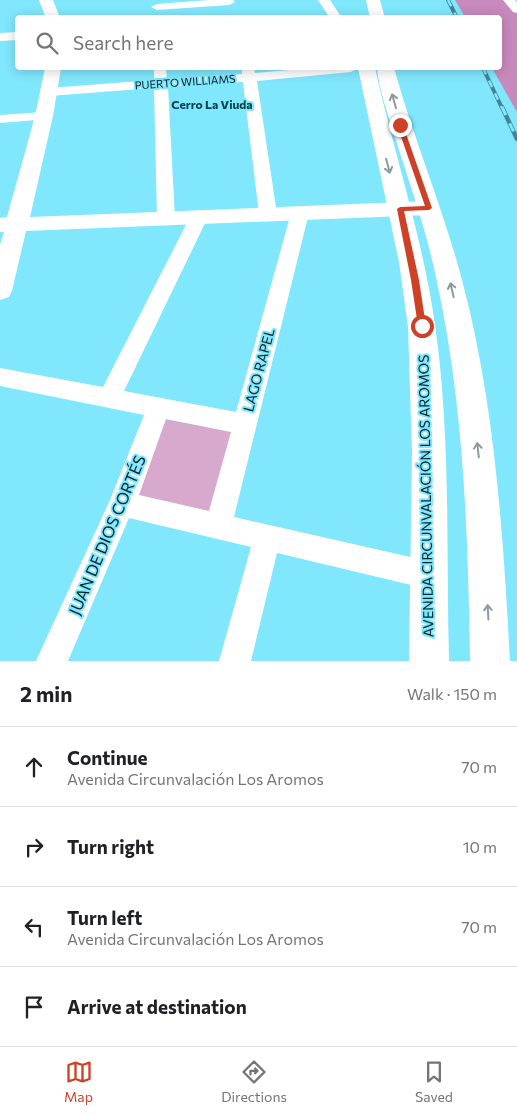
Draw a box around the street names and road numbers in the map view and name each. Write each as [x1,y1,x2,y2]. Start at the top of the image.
street label: PUERTO WILLIAMS [134,71,236,92]
street label: LAGO RAPEL [239,326,278,414]
street label: AVENIDA CIRCUNVALACIÓN LOS AROMOS [415,354,436,638]
street label: JUAN DE DIOS CORTÉS [64,452,149,618]

